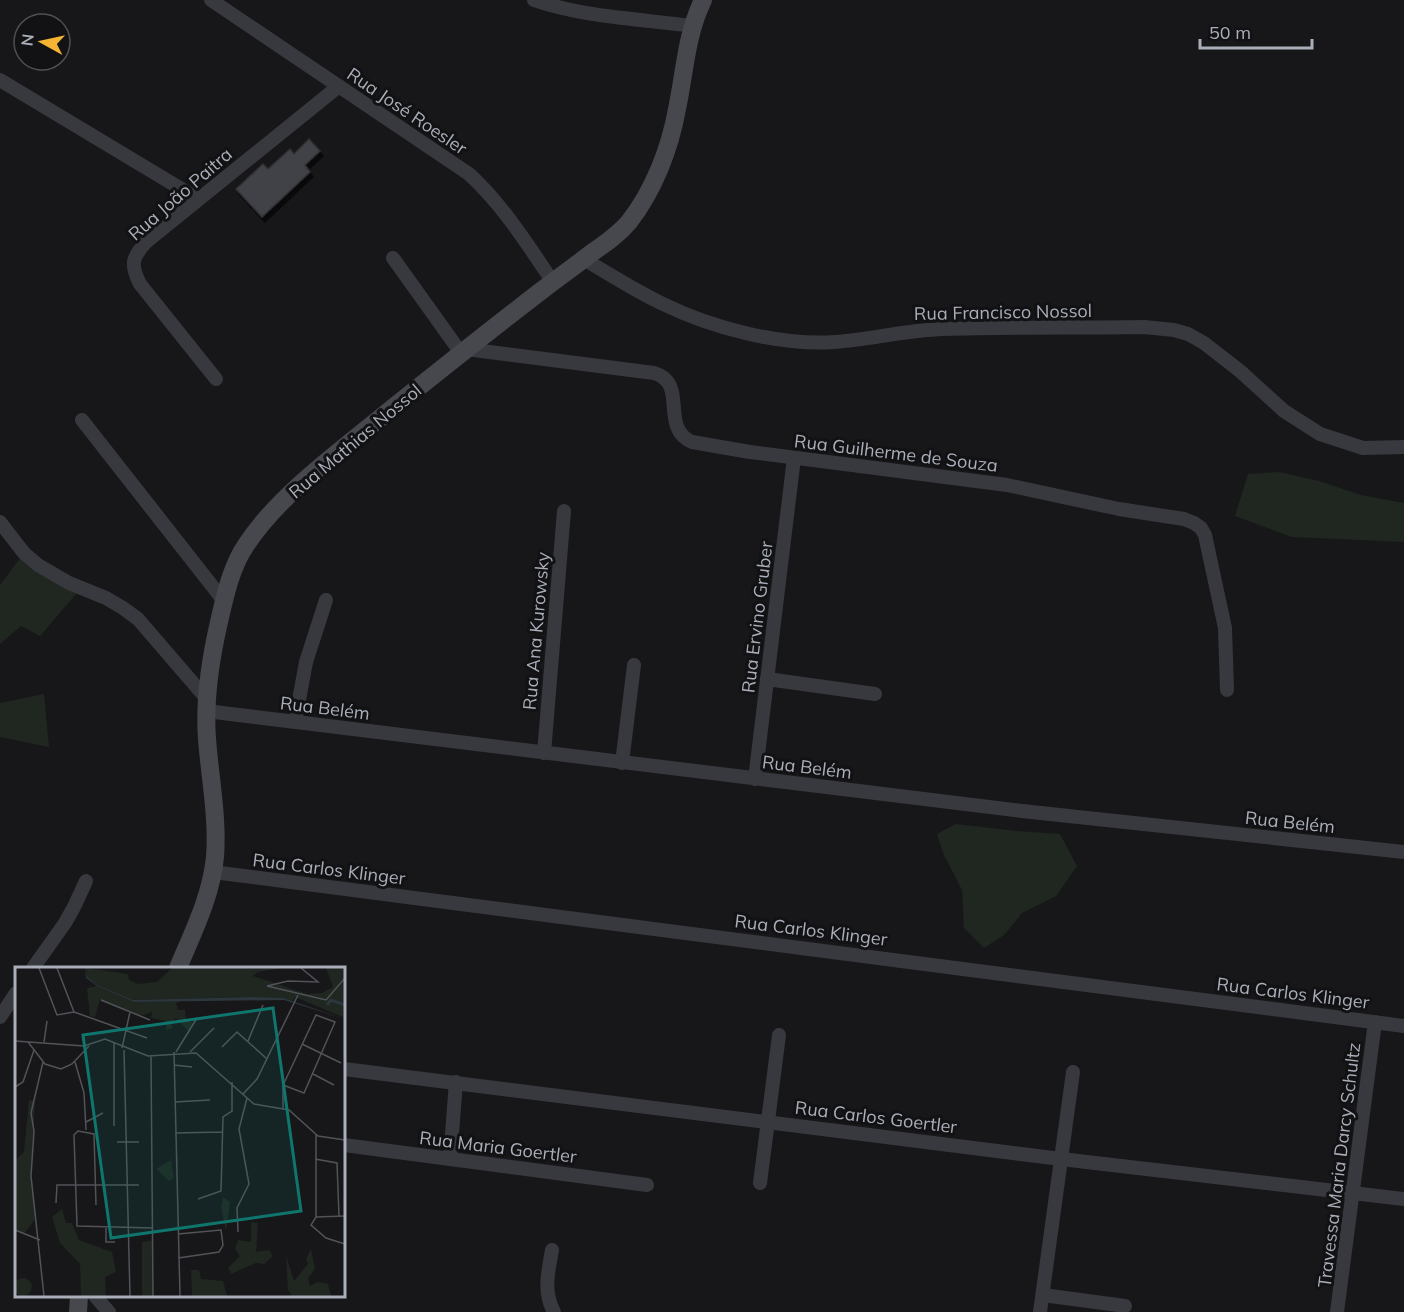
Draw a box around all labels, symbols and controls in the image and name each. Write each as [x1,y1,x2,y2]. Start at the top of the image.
north arrow [12,12,72,72]
scale bar [1200,12,1312,50]
text: 50 m [1209,21,1251,44]
text: N [16,33,38,47]
street label: Rua José Roesler [343,62,472,160]
street label: Rua João Paitra [123,143,237,245]
street label: Rua Francisco Nossol [914,299,1092,325]
street label: Rua Mathias Nossol [284,379,426,503]
street label: Rua Guilherme de Souza [793,429,999,477]
street label: Rua Ervino Gruber [736,539,778,694]
street label: Rua Ana Kurowsky [518,551,554,711]
street label: Rua Belém [279,691,371,725]
street label: Rua Belém [761,750,853,784]
street label: Rua Belém [1244,806,1336,838]
street label: Rua Carlos Klinger [251,848,407,890]
street label: Rua Carlos Klinger [733,909,889,951]
inset map [15,967,345,1297]
street label: Rua Carlos Klinger [1215,972,1371,1014]
street label: Travessa Maria Darcy Schultz [1313,1041,1365,1289]
street label: Rua Carlos Goertler [794,1096,959,1138]
street label: Rua Maria Goertler [418,1126,578,1168]

